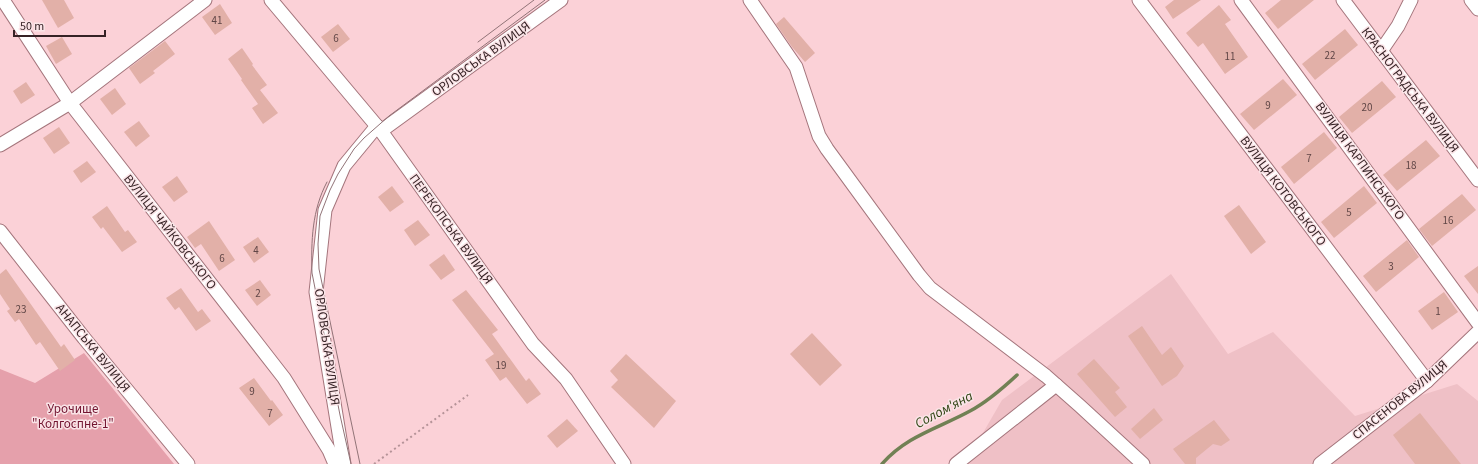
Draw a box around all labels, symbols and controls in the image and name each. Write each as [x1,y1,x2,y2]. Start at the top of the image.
scale bar [14,12,105,38]
house number: 41 [212,13,222,28]
street label: ОРЛОВСЬКА ВУЛИЦЯ [428,17,534,101]
text: 50 m [20,18,44,35]
street label: КРАСНОГРАДСЬКА ВУЛИЦЯ [1357,24,1463,156]
house number: 6 [333,31,339,46]
house number: 22 [1325,48,1335,63]
house number: 11 [1225,49,1235,64]
house number: 9 [1265,98,1271,113]
street label: ВУЛИЦЯ КАРПИНСЬКОГО [1311,98,1409,224]
house number: 20 [1362,100,1372,115]
street label: ВУЛИЦЯ КОТОВСЬКОГО [1236,132,1330,250]
house number: 7 [1306,151,1312,166]
house number: 18 [1406,158,1417,173]
street label: ПЕРЕКОПСЬКА ВУЛИЦЯ [405,170,497,288]
street label: ВУЛИЦЯ ЧАЙКОВСЬКОГО [119,171,221,293]
house number: 5 [1346,205,1352,220]
house number: 16 [1443,213,1454,228]
house number: 4 [253,243,259,258]
house number: 6 [219,251,225,266]
house number: 3 [1388,259,1394,274]
house number: 2 [255,286,261,301]
street label: ОРЛОВСЬКА ВУЛИЦЯ [310,287,344,407]
street label: АНАПСЬКА ВУЛИЦЯ [52,300,134,396]
house number: 23 [16,302,26,317]
house number: 1 [1435,304,1441,319]
street label: СПАСЕНОВА ВУЛИЦЯ [1349,356,1451,444]
house number: 19 [496,358,506,373]
house number: 9 [249,384,255,399]
water label: Солом'яна [911,386,977,434]
park label: Урочище "Колгоспне-1" [32,400,114,433]
house number: 7 [267,406,273,421]

